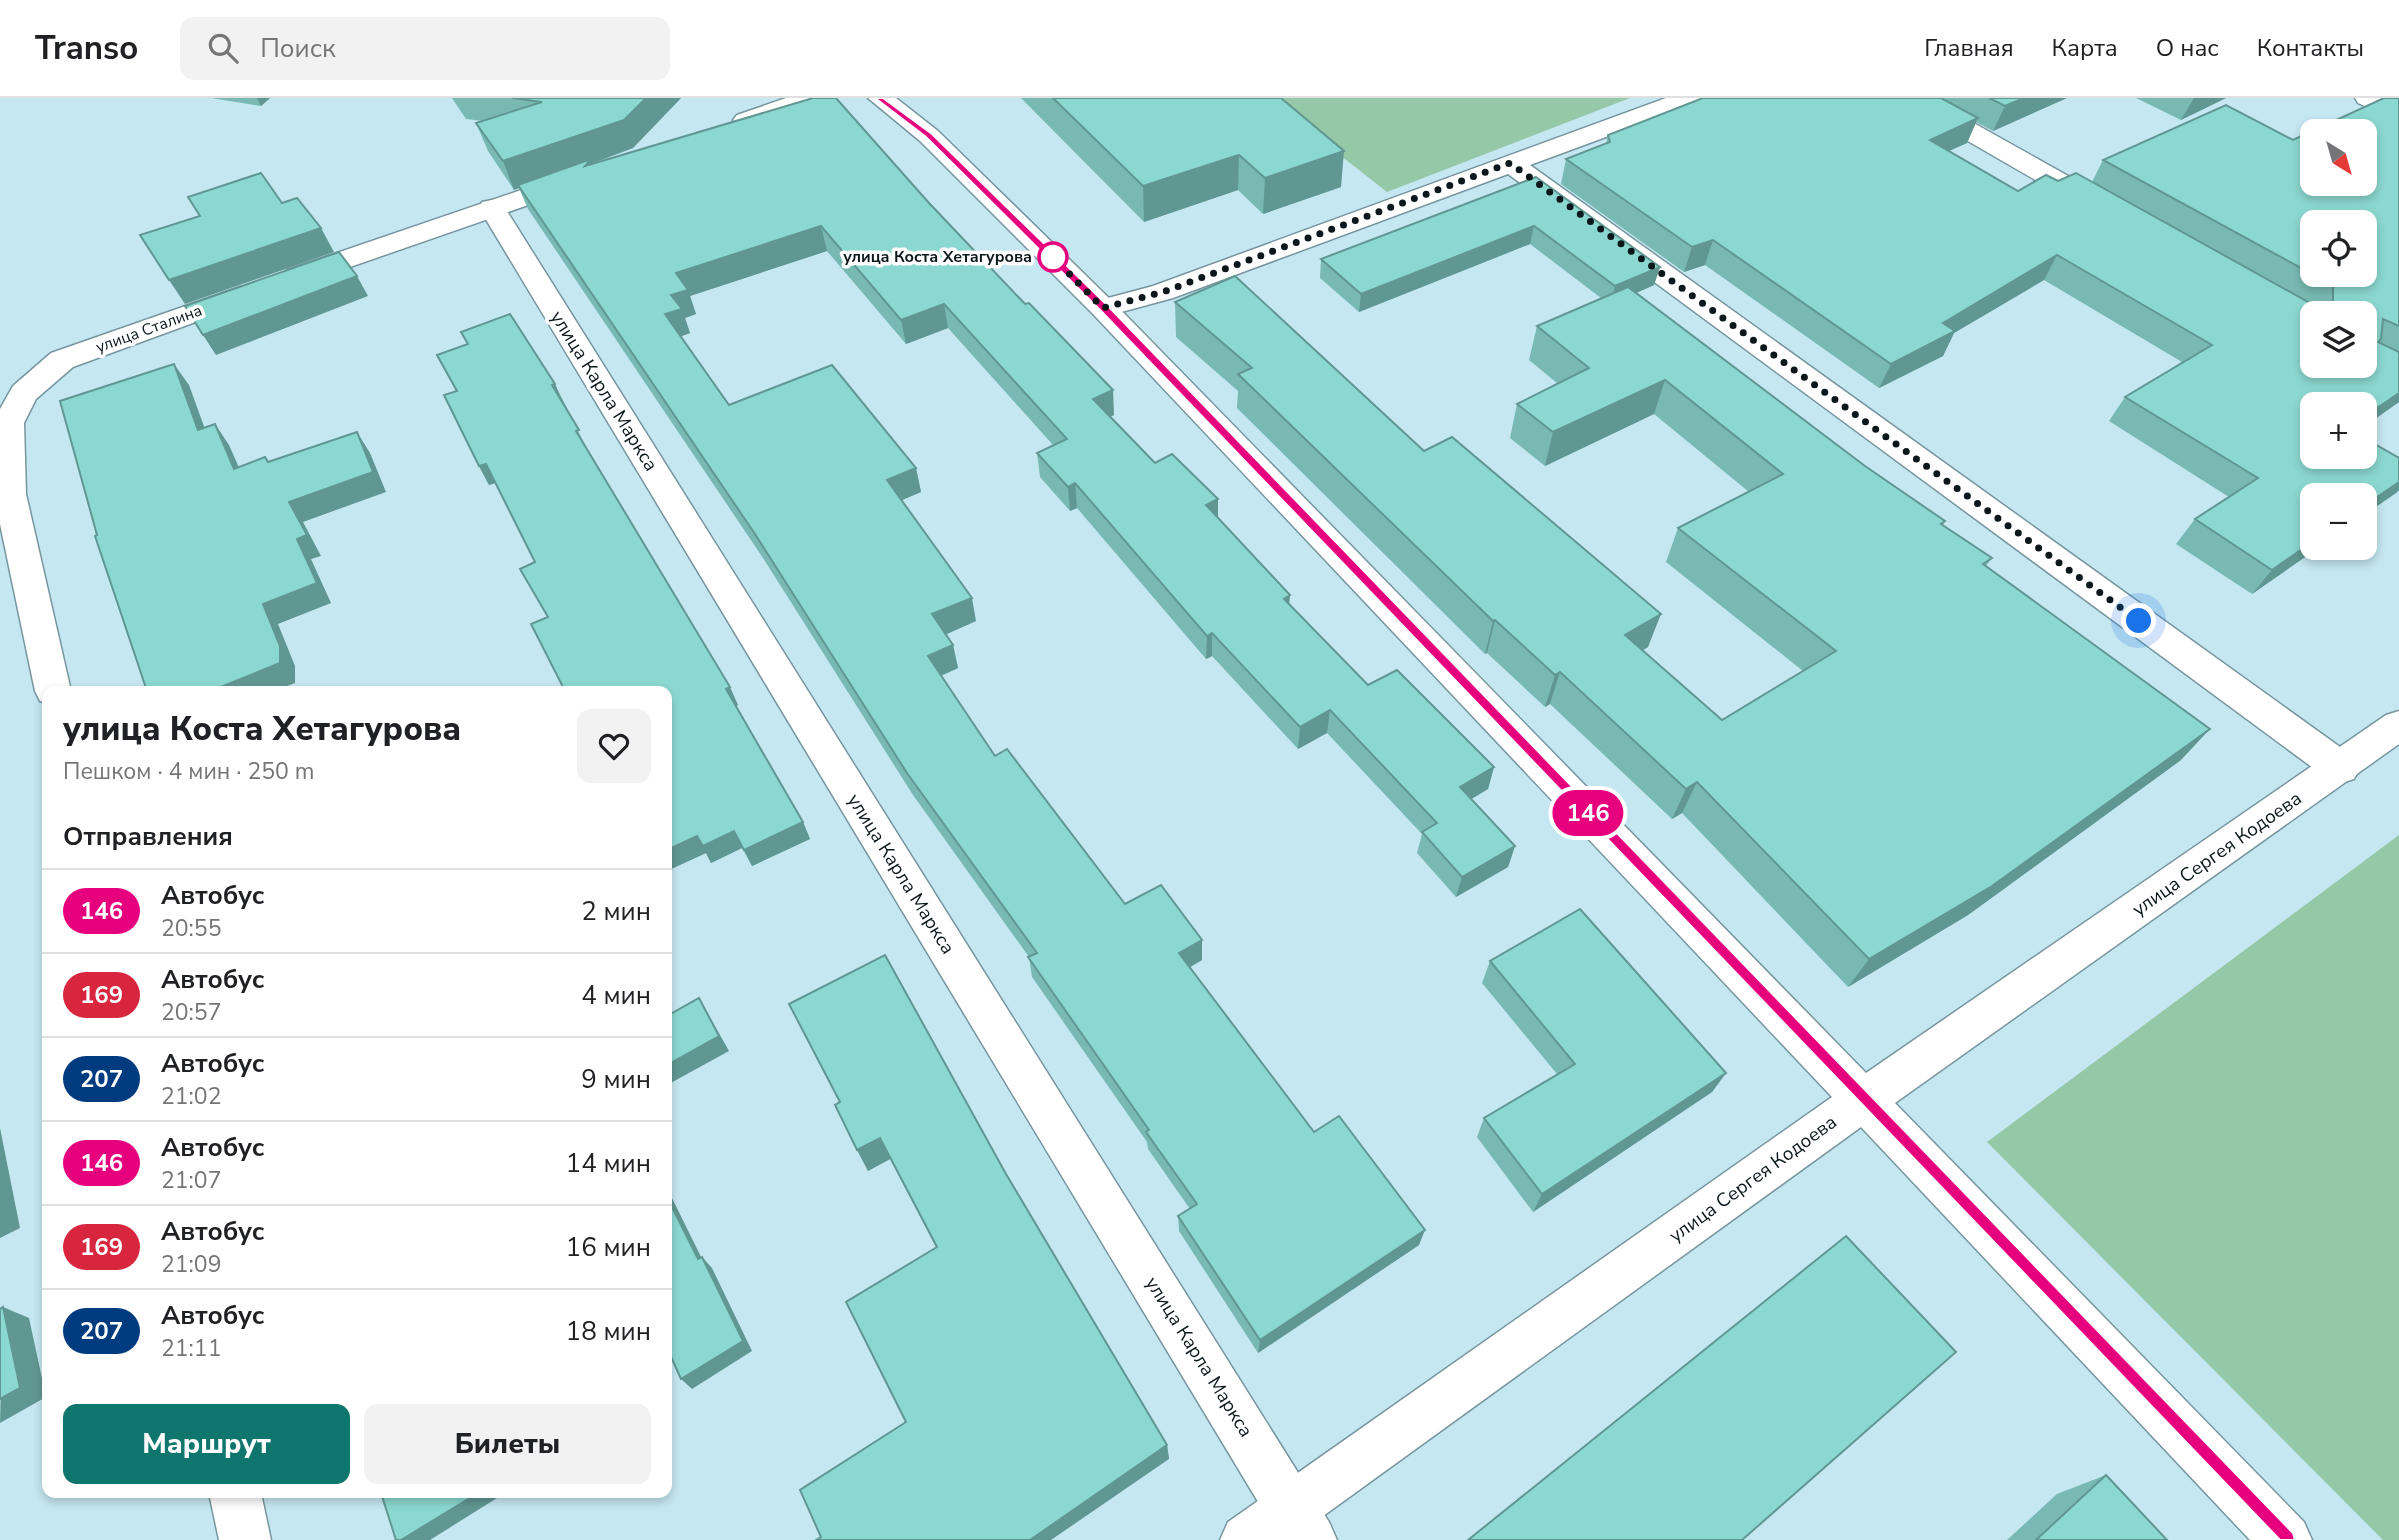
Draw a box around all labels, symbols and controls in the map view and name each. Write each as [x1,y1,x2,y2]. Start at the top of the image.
search box [180,17,670,80]
text: Transo [35,26,138,71]
icon: search [204,29,242,67]
text: Поиск [260,31,336,66]
text: Главная [1924,32,2014,64]
text: Карта [2052,32,2118,64]
text: О нас [2156,32,2219,64]
text: Контакты [2257,32,2364,64]
north arrow [2300,119,2376,196]
map controls [2300,119,2377,560]
button: locate [2300,210,2377,287]
marker: улица Коста Хетагурова [1038,242,1068,272]
place label: улица Коста Хетагурова [843,246,1032,268]
street label: улица Сталина [93,300,205,358]
button: layers [2300,301,2377,378]
street label: улица Карла Маркса [544,306,664,476]
button: + [2300,392,2377,469]
button: − [2300,483,2377,560]
your location [2121,603,2156,638]
text: улица Коста Хетагурова [63,707,461,752]
button: heart [577,709,651,783]
text: Пешком · 4 мин · 250 m [63,756,314,787]
street label: улица Сергея Кодоева [2127,786,2307,922]
street label: улица Карла Маркса [841,789,961,959]
line badge: 146 [1548,790,1628,836]
text: 146 [1566,797,1610,829]
text: Отправления [63,819,233,854]
text: Автобус [161,878,264,913]
text: 2 мин [581,894,651,929]
text: 146 [80,895,123,927]
text: 20:55 [161,913,221,944]
text: Автобус [161,962,264,997]
text: 4 мин [581,978,651,1013]
text: 169 [80,979,123,1011]
text: 20:57 [161,997,221,1028]
text: Автобус [161,1046,264,1081]
text: 9 мин [581,1062,651,1097]
text: 207 [80,1063,123,1095]
text: 21:02 [161,1081,221,1112]
street label: улица Сергея Кодоева [1664,1109,1842,1249]
text: Автобус [161,1130,264,1165]
text: 14 мин [566,1146,651,1181]
text: 146 [80,1147,123,1179]
text: 21:07 [161,1165,221,1196]
text: Автобус [161,1214,264,1249]
text: 16 мин [566,1230,651,1265]
text: 169 [80,1231,123,1263]
text: 21:09 [161,1249,221,1280]
street label: улица Карла Маркса [1139,1272,1259,1442]
text: Автобус [161,1298,264,1333]
text: 18 мин [566,1314,651,1349]
text: 207 [80,1315,123,1347]
text: 21:11 [161,1333,221,1364]
button: Маршрут [63,1404,350,1484]
button: Билеты [364,1404,651,1484]

